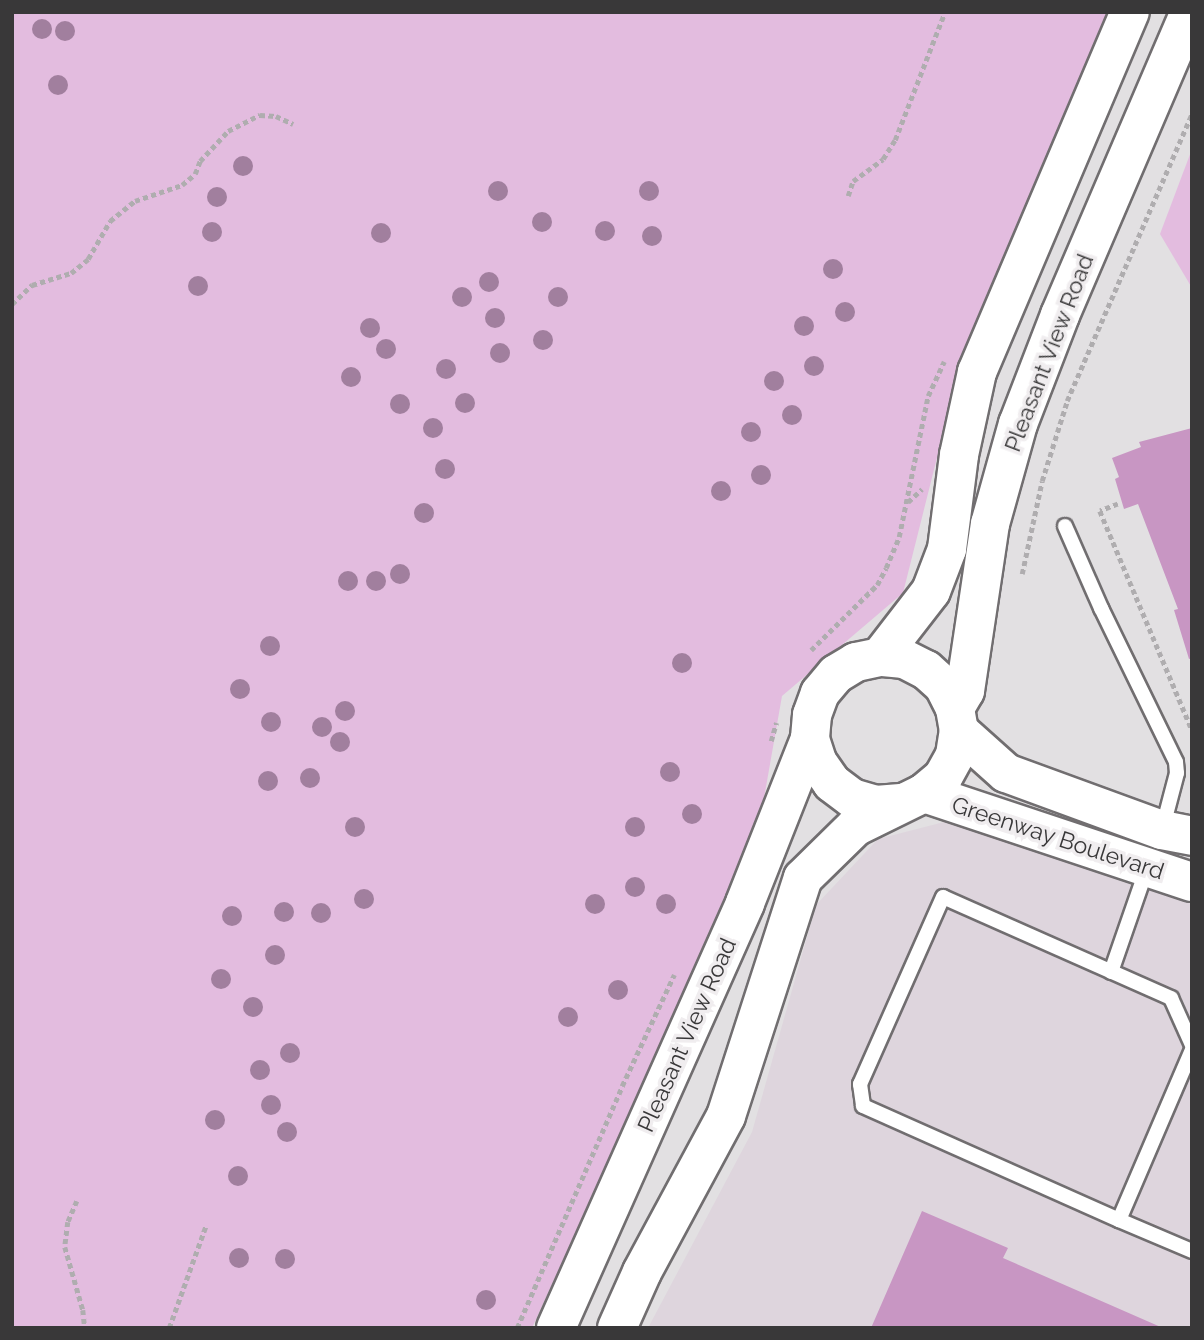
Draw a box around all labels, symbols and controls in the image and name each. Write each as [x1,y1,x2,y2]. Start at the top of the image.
street label: Pleasant View Road [998,250,1100,456]
street label: Greenway Boulevard [948,791,1168,885]
street label: Pleasant View Road [632,933,742,1137]

